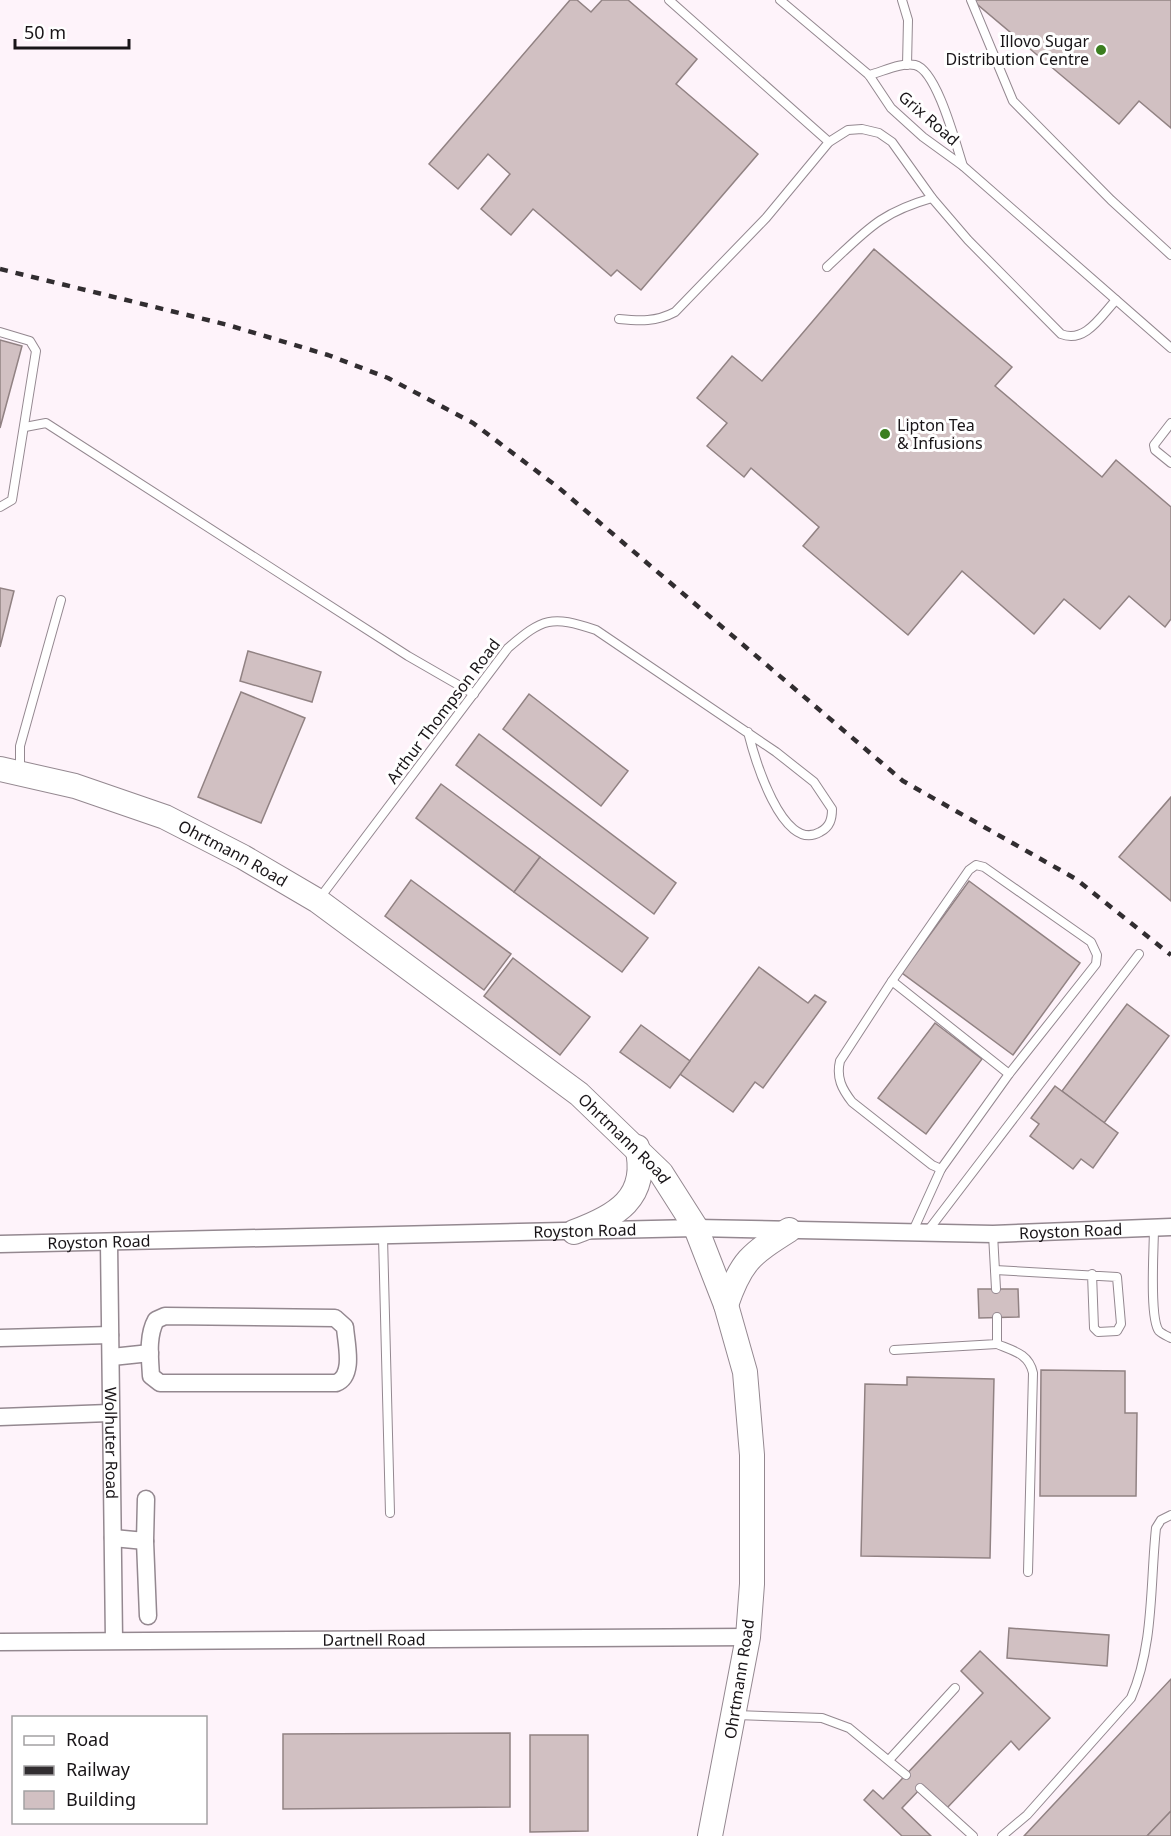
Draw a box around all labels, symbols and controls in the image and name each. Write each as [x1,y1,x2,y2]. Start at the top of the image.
scale bar [15,12,129,50]
text: 50 m [24,20,66,44]
place label: Illovo Sugar Distribution Centre [946,30,1089,70]
marker: Illovo Sugar Distribution Centre [1094,43,1108,57]
street label: Grix Road [894,86,964,150]
place label: Lipton Tea & Infusions [897,414,983,454]
marker: Lipton Tea & Infusions [878,427,892,441]
street label: Arthur Thompson Road [381,634,505,788]
street label: Ohrtmann Road [175,815,292,892]
street label: Ohrtmann Road [574,1088,676,1188]
street label: Royston Road [533,1218,637,1243]
street label: Royston Road [1019,1218,1123,1244]
street label: Royston Road [47,1230,151,1254]
street label: Wolhuter Road [100,1387,123,1499]
street label: Ohrtmann Road [719,1617,759,1741]
street label: Dartnell Road [322,1628,426,1651]
legend [12,1716,207,1824]
text: Road [66,1727,109,1751]
text: Railway [66,1757,131,1781]
text: Building [66,1787,136,1811]

